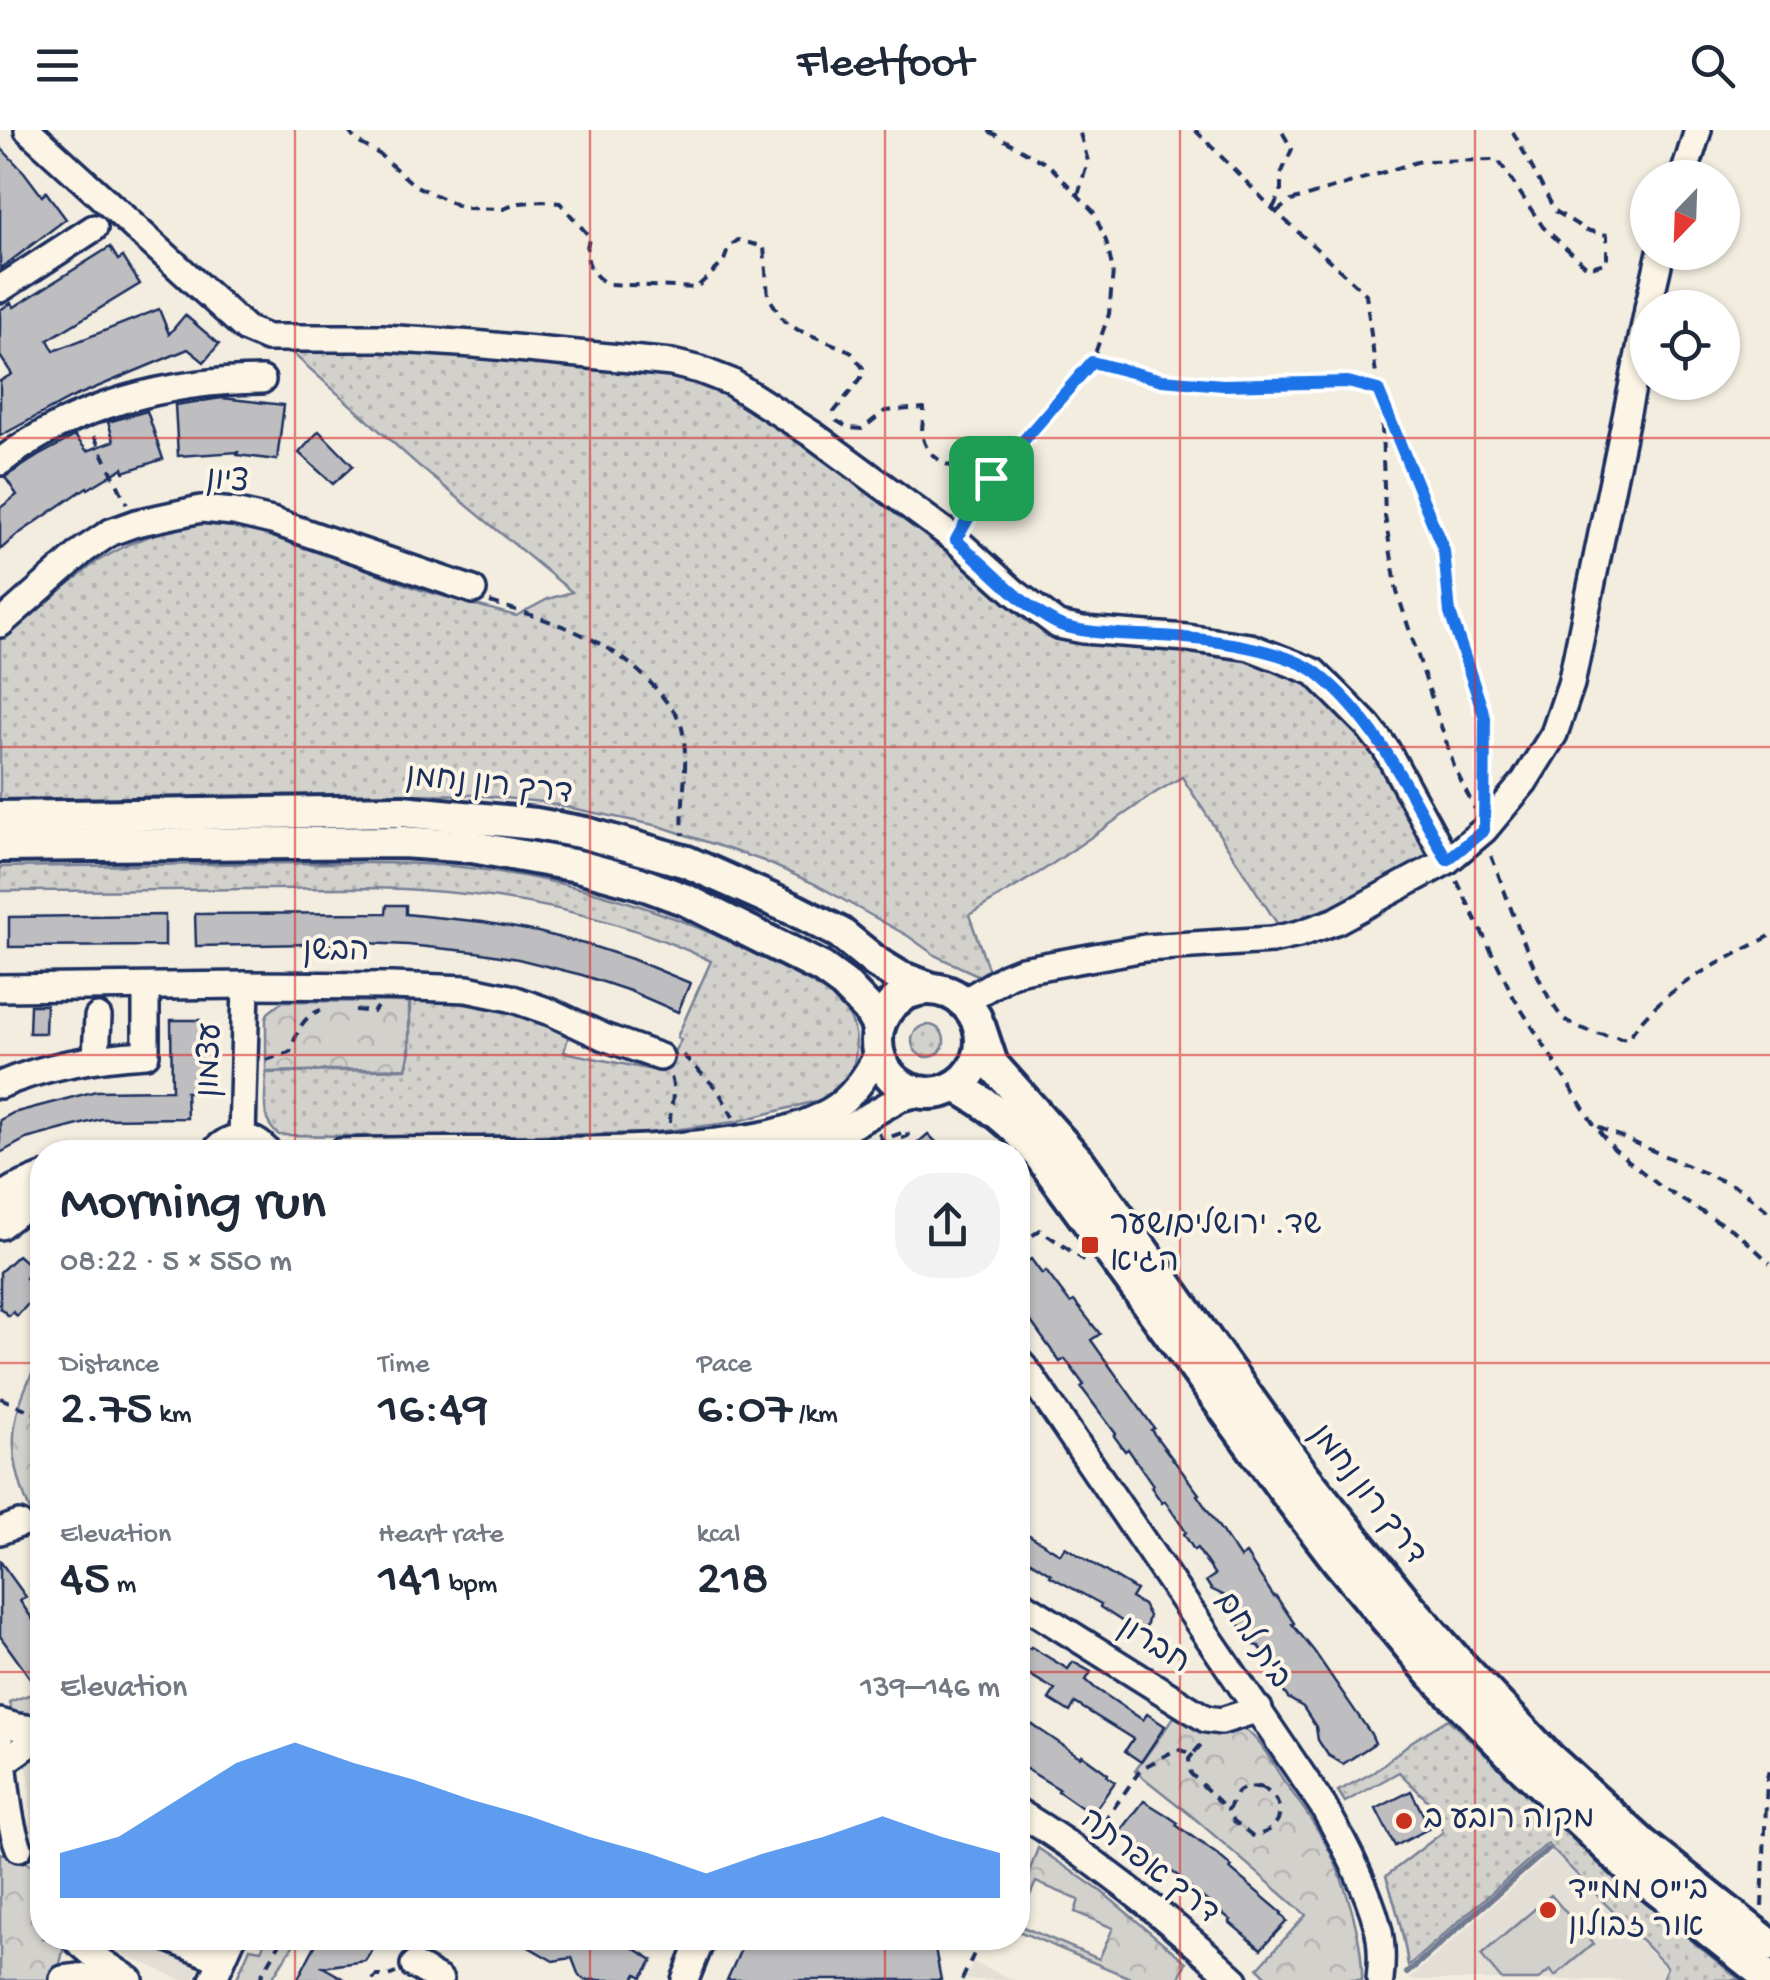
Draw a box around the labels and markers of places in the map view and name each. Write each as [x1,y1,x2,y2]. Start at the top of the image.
pin [949,436,1034,521]
place label: שד. ירושלים/שער הגיא [1110,1206,1322,1283]
marker: שד. ירושלים/שער הגיא [1079,1234,1101,1256]
place label: מקוה רובע ב [1424,1802,1595,1840]
marker: מקוה רובע ב [1393,1810,1415,1832]
place label: בי"ס ממ"ד אור זבולון [1568,1873,1708,1948]
marker: בי"ס ממ"ד אור זבולון [1537,1899,1559,1921]

